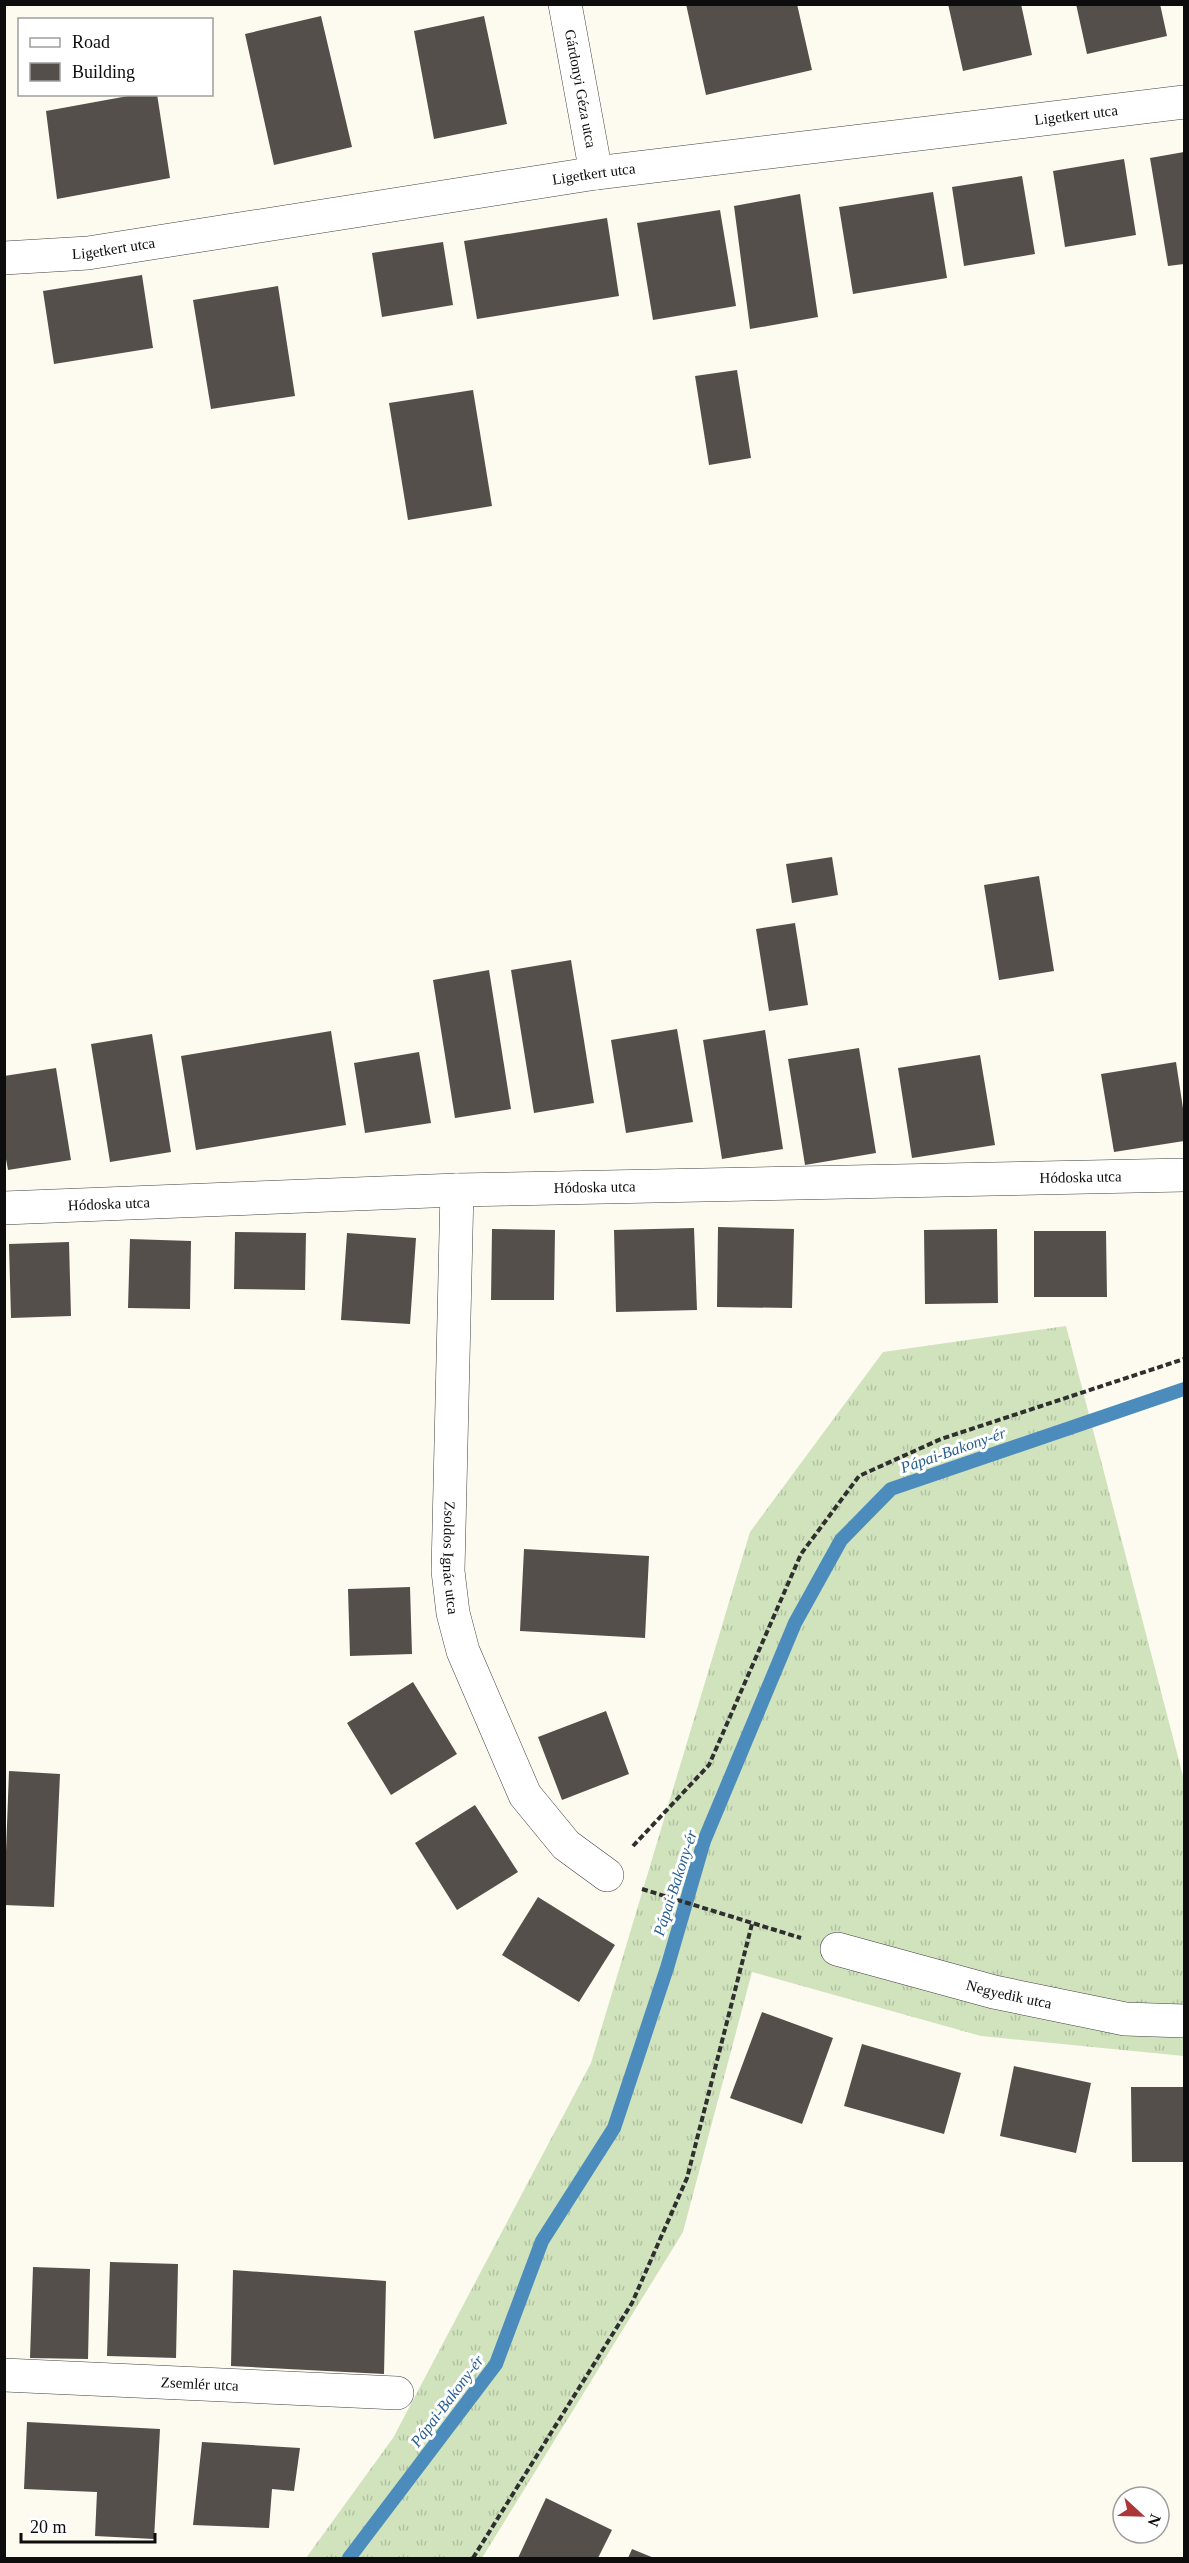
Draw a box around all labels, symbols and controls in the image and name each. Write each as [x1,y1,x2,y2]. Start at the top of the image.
legend [18,18,213,96]
street label: Gárdonyi Géza utca [562,28,599,149]
text: Road [72,32,110,52]
text: Building [72,62,135,82]
street label: Ligetkert utca [1034,102,1119,128]
street label: Ligetkert utca [551,160,636,188]
street label: Ligetkert utca [72,235,156,262]
street label: Hódoska utca [1039,1168,1122,1186]
street label: Hódoska utca [553,1178,636,1196]
street label: Hódoska utca [68,1194,151,1213]
water label: Pápai-Bakony-ér [897,1424,1009,1477]
street label: Zsoldos Ignác utca [440,1501,461,1616]
water label: Pápai-Bakony-ér [650,1827,701,1939]
street label: Negyedik utca [965,1977,1054,2012]
water label: Pápai-Bakony-ér [406,2351,488,2452]
street label: Zsemlér utca [160,2374,239,2394]
north arrow [1111,2485,1171,2545]
scale bar [21,2506,154,2544]
text: N [1144,2512,1164,2529]
text: 20 m [30,2517,67,2537]

